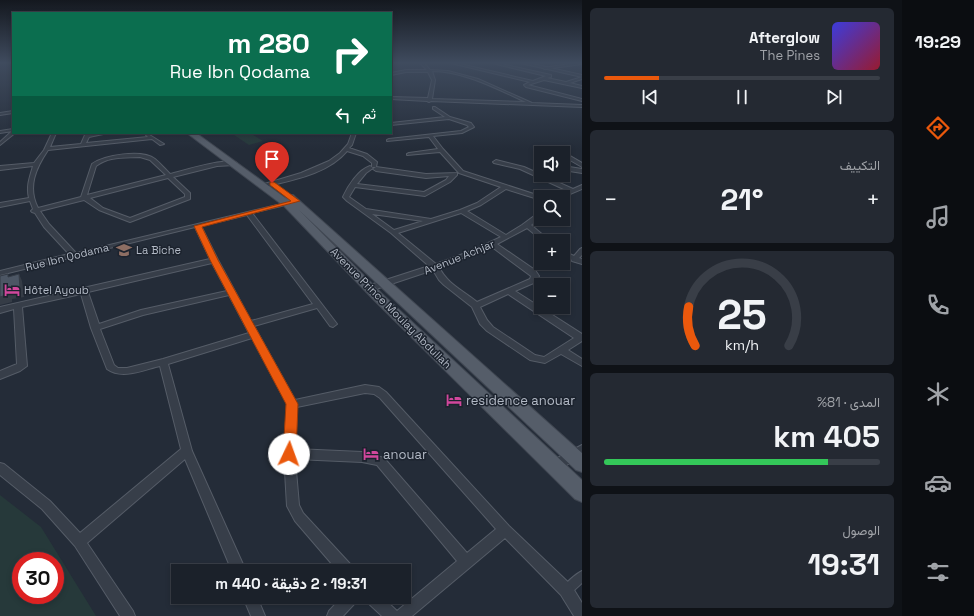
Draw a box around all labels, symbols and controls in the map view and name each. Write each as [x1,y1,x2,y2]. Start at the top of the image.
text: 280 m [227,25,310,61]
icon: right [324,28,376,80]
text: Afterglow [749,28,820,47]
text: 19:29 [915,30,961,53]
text: The Pines [760,47,820,64]
text: Rue Ibn Qodama [170,60,310,83]
icon: previous [639,86,661,108]
icon: pause [731,86,753,108]
icon: next [823,86,845,108]
icon: left [332,104,354,126]
text: ثم [362,104,376,123]
icon: directions [924,114,952,142]
pin [255,142,289,183]
map controls [534,146,570,314]
button: sound [534,146,570,182]
icon: arrive [261,148,283,170]
text: التكييف [840,157,880,174]
text: 21° [720,180,764,219]
text: − [604,185,618,213]
text: + [866,185,880,213]
button: search [534,190,570,226]
icon: music [924,203,952,231]
button: + [534,234,570,270]
street label: Avenue Achjar [422,236,496,278]
street label: Rue Ibn Qodama [24,240,111,274]
school or university icon: La Biche [115,241,133,259]
place label: La Biche [136,243,181,257]
street label: Avenue Prince Moulay Abdullah [328,245,454,371]
button: − [534,278,570,314]
hotel icon: Hôtel Ayoub [3,281,21,299]
place label: Hôtel Ayoub [24,283,89,297]
text: 25 [717,288,767,341]
icon: phone [924,291,952,319]
text: km/h [725,336,759,354]
icon: climate [924,380,952,408]
hotel icon: residence anouar [445,391,463,409]
place label: residence anouar [466,392,575,409]
text: المدى · 81% [817,394,880,411]
text: 405 km [773,417,880,456]
position arrow [268,433,310,475]
hotel icon: anouar [362,445,380,463]
place label: anouar [383,446,427,463]
icon: car [924,469,952,497]
text: الوصول [842,522,880,539]
text: 19:31 [808,545,880,584]
speed limit sign: 30 [12,552,64,604]
icon: filters [924,558,952,586]
text: 19:31 · 2 دقيقة · 440 m [215,574,367,593]

